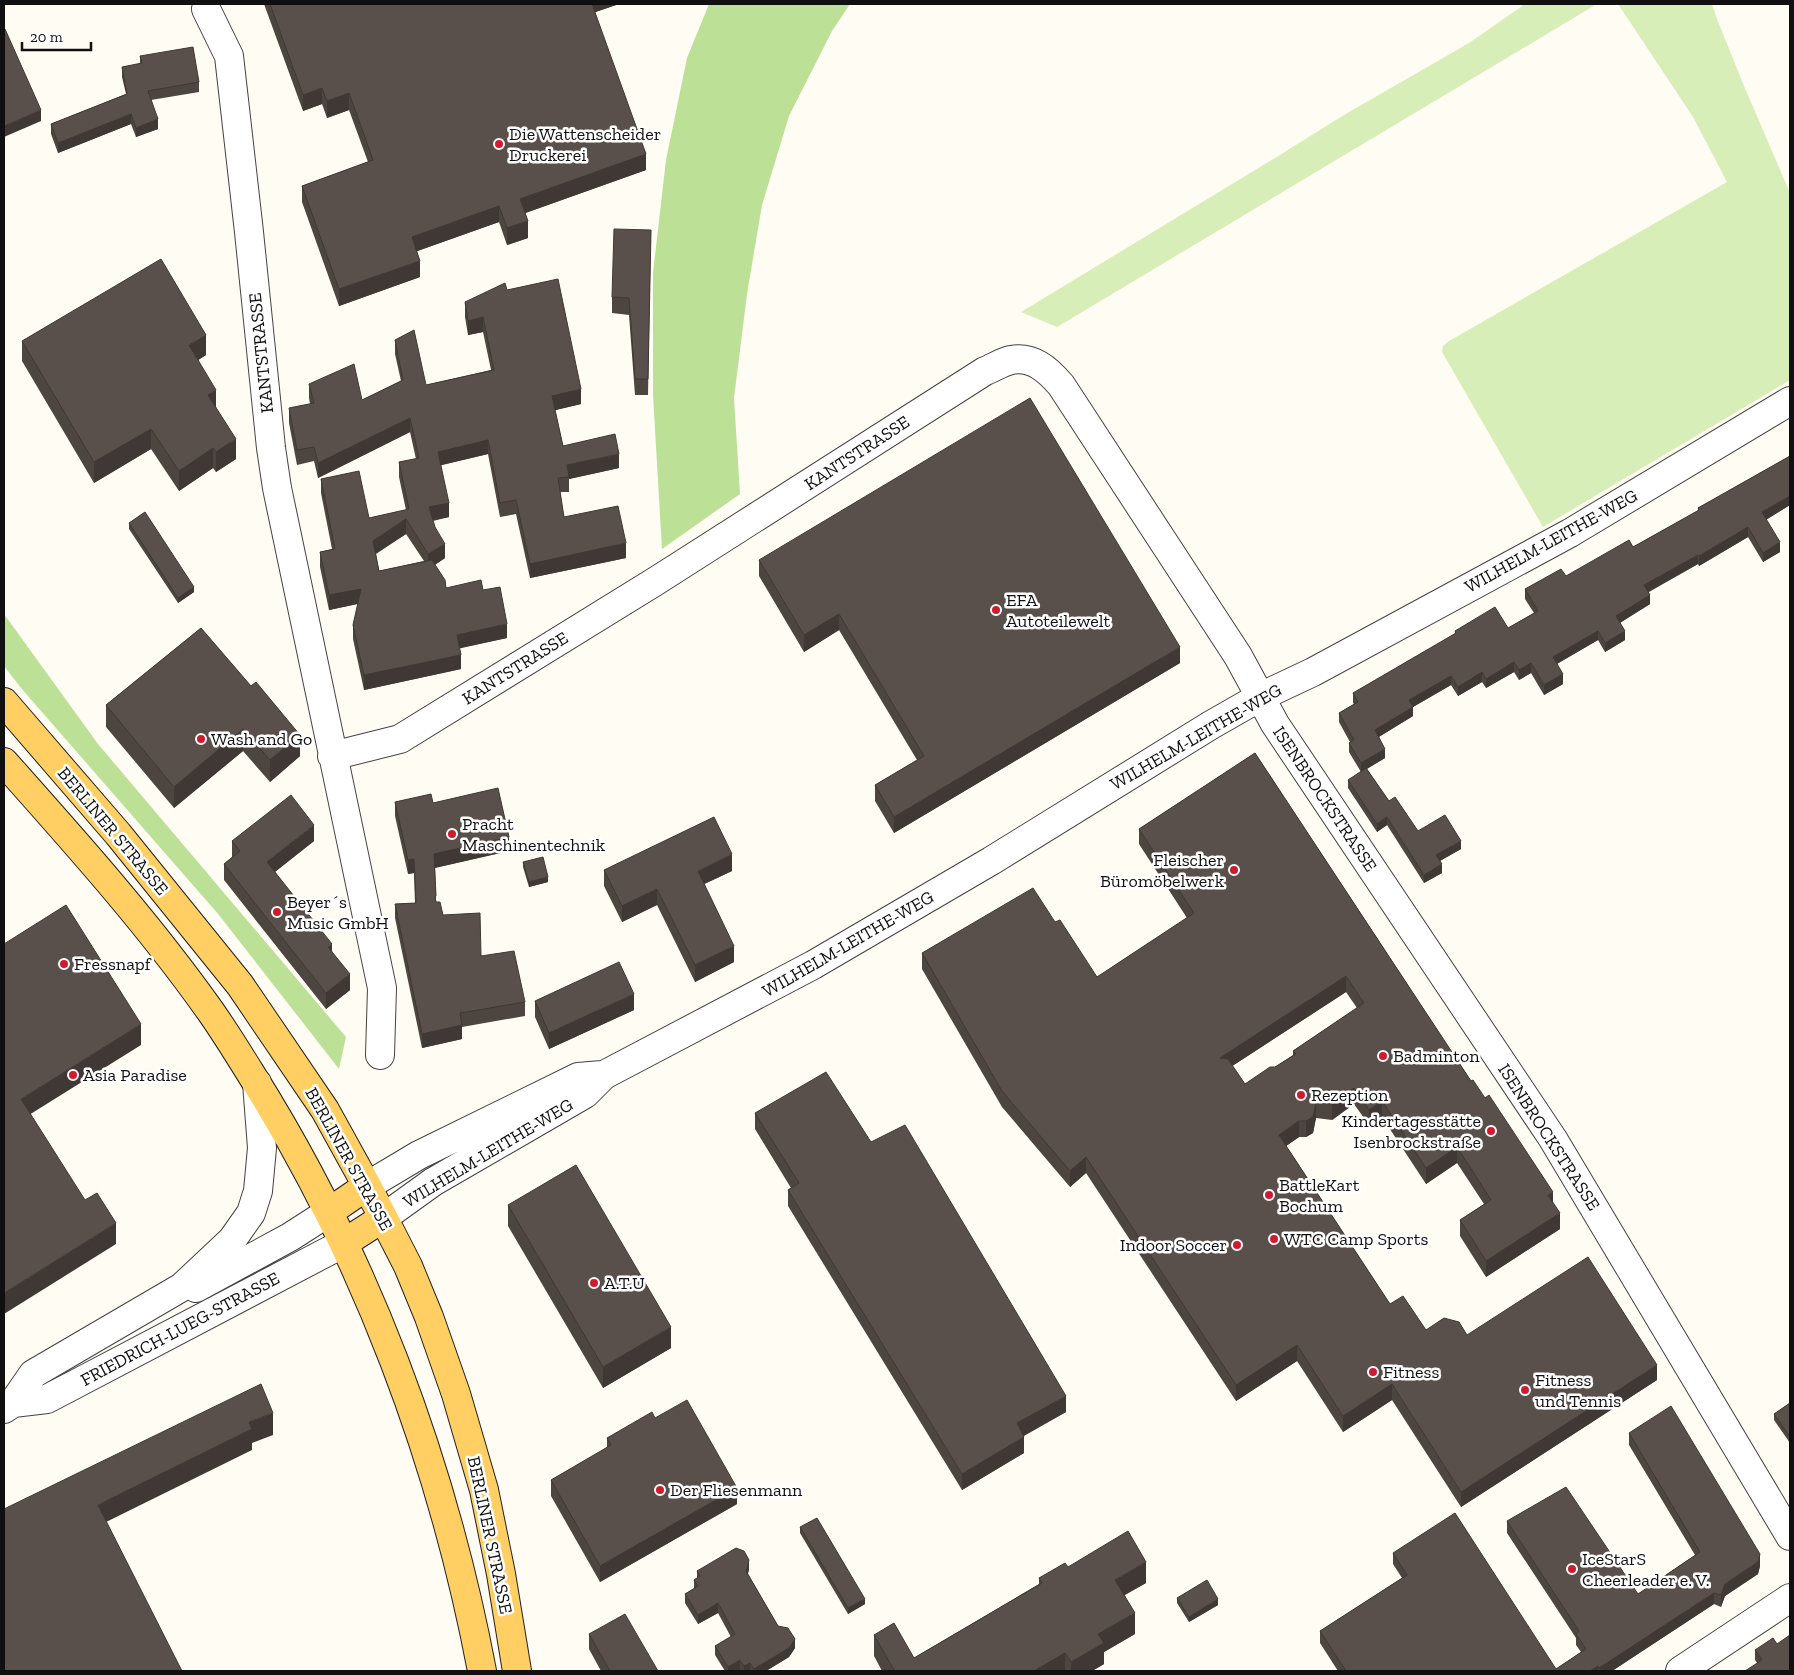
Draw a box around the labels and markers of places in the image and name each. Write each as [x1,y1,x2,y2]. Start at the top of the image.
place label: Die Wattenscheider Druckerei [509,123,661,166]
marker: Die Wattenscheider Druckerei [493,138,505,150]
place label: EFA Autoteilewelt [1006,589,1110,632]
marker: EFA Autoteilewelt [990,604,1002,616]
place label: Wash and Go [211,728,312,750]
marker: Wash and Go [195,733,207,745]
place label: Pracht Maschinentechnik [462,813,606,856]
marker: Pracht Maschinentechnik [446,828,458,840]
place label: Fleischer Büromöbelwerk [1100,849,1225,892]
marker: Fleischer Büromöbelwerk [1228,864,1240,876]
place label: Beyer´s Music GmbH [287,891,389,934]
marker: Beyer´s Music GmbH [271,906,283,918]
place label: Fressnapf [74,953,152,975]
marker: Fressnapf [58,958,70,970]
place label: Badminton [1393,1045,1480,1067]
marker: Badminton [1377,1050,1389,1062]
place label: Asia Paradise [83,1064,187,1086]
marker: Asia Paradise [67,1069,79,1081]
place label: Rezeption [1311,1084,1389,1106]
marker: Rezeption [1295,1089,1307,1101]
place label: Kindertagesstätte Isenbrockstraße [1342,1110,1481,1153]
marker: Kindertagesstätte Isenbrockstraße [1485,1125,1497,1137]
place label: BattleKart Bochum [1279,1174,1360,1217]
marker: BattleKart Bochum [1263,1189,1275,1201]
place label: WTC Camp Sports [1284,1228,1428,1250]
marker: WTC Camp Sports [1268,1233,1280,1245]
place label: Indoor Soccer [1120,1234,1227,1256]
marker: Indoor Soccer [1231,1239,1243,1251]
place label: A.T.U [604,1272,645,1294]
marker: A.T.U [588,1277,600,1289]
place label: Fitness [1383,1361,1439,1383]
marker: Fitness [1367,1366,1379,1378]
place label: Fitness und Tennis [1535,1369,1621,1412]
marker: Fitness und Tennis [1519,1384,1531,1396]
place label: Der Fliesenmann [670,1479,803,1501]
marker: Der Fliesenmann [654,1484,666,1496]
place label: IceStarS Cheerleader e. V. [1582,1548,1710,1591]
marker: IceStarS Cheerleader e. V. [1566,1563,1578,1575]

